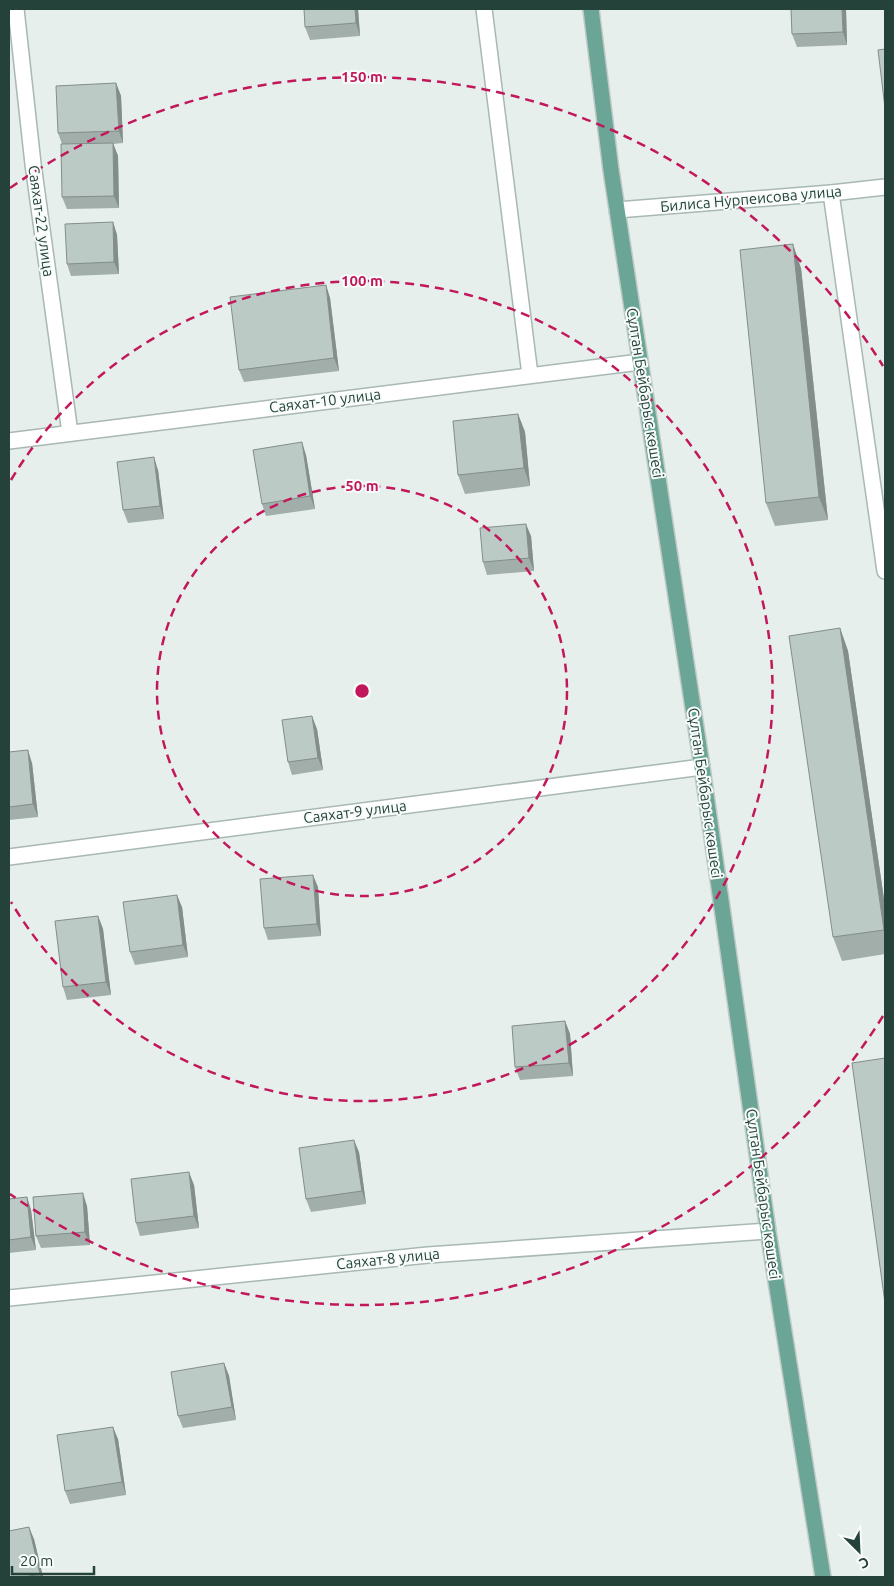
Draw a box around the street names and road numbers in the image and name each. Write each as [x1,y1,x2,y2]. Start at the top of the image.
street label: Саяхат-22 улица [25,164,58,278]
street label: Билиса Нурпеисова улица [659,182,843,215]
street label: Сұлтан Бейбарыс көшесі [624,307,667,479]
street label: Саяхат-10 улица [268,385,382,416]
street label: Сұлтан Бейбарыс көшесі [685,707,726,879]
street label: Саяхат-9 улица [302,797,408,826]
street label: Сұлтан Бейбарыс көшесі [743,1108,784,1280]
street label: Саяхат-8 улица [335,1245,441,1272]

